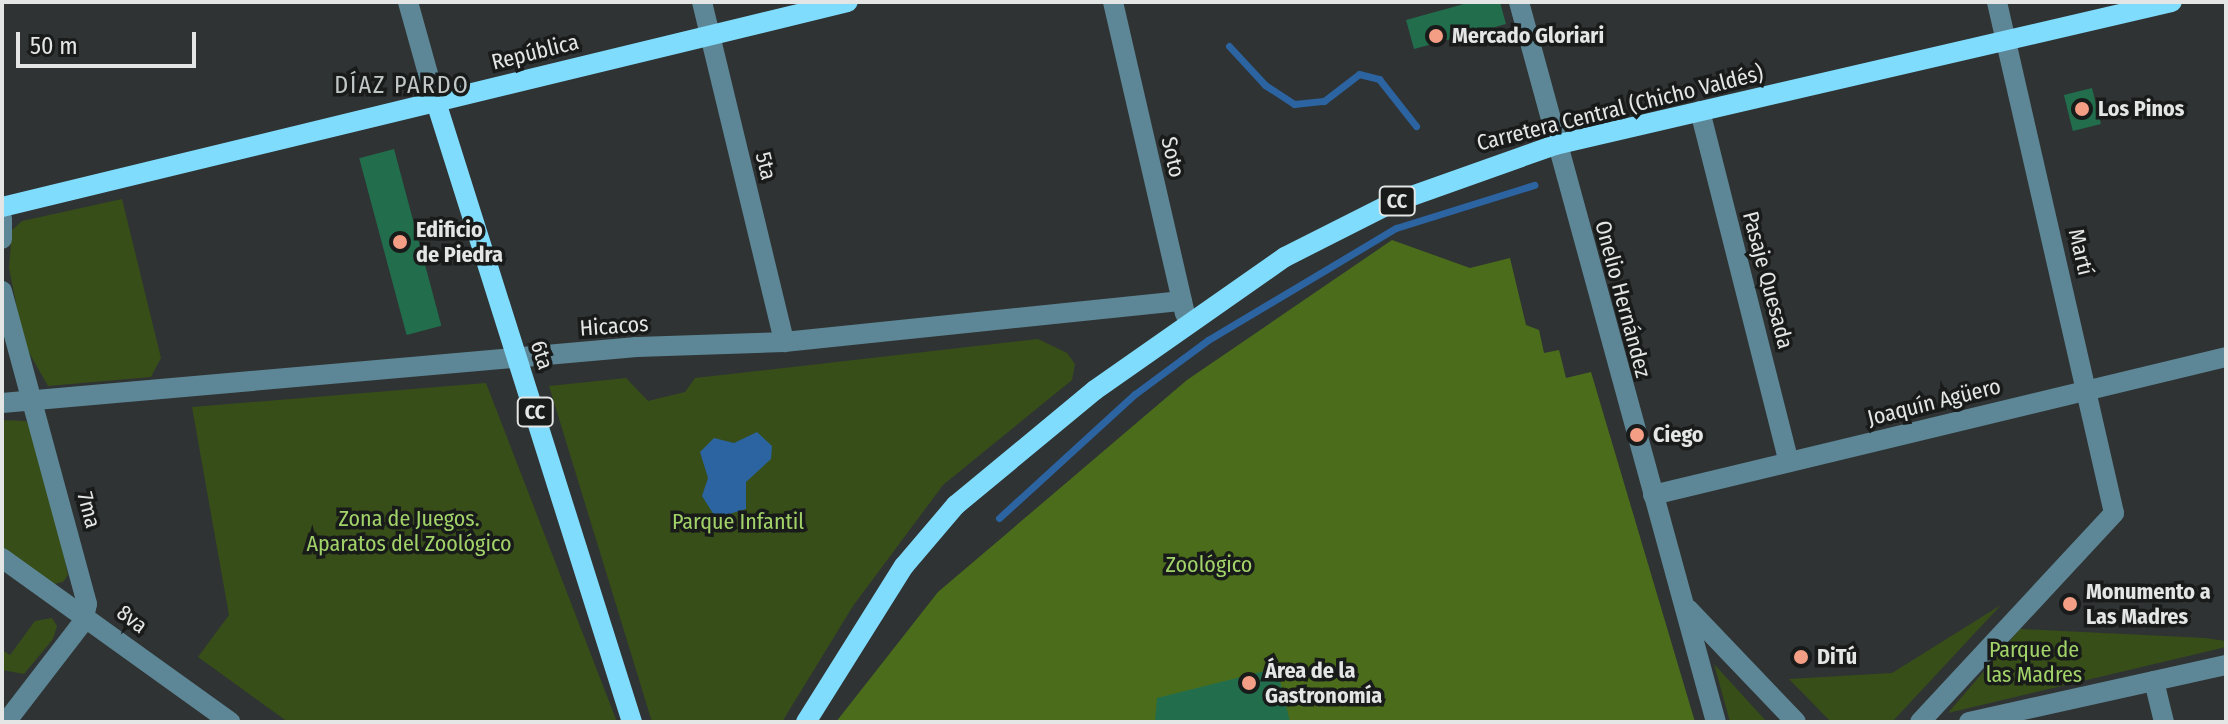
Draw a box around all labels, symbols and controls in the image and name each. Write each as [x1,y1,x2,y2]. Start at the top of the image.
scale bar [20,16,200,66]
place label: Mercado Gloriari [1452,23,1604,49]
marker: Mercado Gloriari [1427,27,1445,45]
street label: República [489,28,581,76]
text: 50 m [30,32,78,60]
street label: Carretera Central (Chicho Valdés) [1474,60,1766,156]
district label: DÍAZ PARDO [334,72,470,100]
place label: Los Pinos [2098,96,2184,122]
marker: Los Pinos [2073,100,2091,118]
street label: Soto [1156,134,1190,180]
street label: 5ta [750,149,782,183]
road number: CC [1377,185,1417,217]
street label: Pasaje Quesada [1737,208,1799,352]
place label: Edificio de Piedra [416,216,503,268]
street label: Onelio Hernández [1589,218,1657,380]
street label: Martí [2063,226,2099,278]
marker: Edificio de Piedra [391,233,409,251]
street label: Hicacos [579,310,649,342]
street label: 6ta [525,337,559,373]
street label: Joaquín Agüero [1865,373,2003,431]
road number: CC [515,396,555,428]
place label: Ciego [1653,422,1704,448]
marker: Ciego [1628,426,1646,444]
street label: 7ma [72,489,106,531]
park label: Zona de Juegos. Aparatos del Zoológico [306,505,512,556]
park label: Parque Infantil [672,509,804,535]
park label: Zoológico [1166,552,1252,578]
place label: Monumento a Las Madres [2086,578,2211,630]
marker: Monumento a Las Madres [2061,595,2079,613]
street label: 8va [112,599,152,639]
park label: Parque de las Madres [1986,636,2082,688]
place label: DiTú [1817,644,1857,670]
marker: DiTú [1792,648,1810,666]
place label: Área de la Gastronomía [1265,657,1382,708]
marker: Área de la Gastronomía [1240,674,1258,692]

